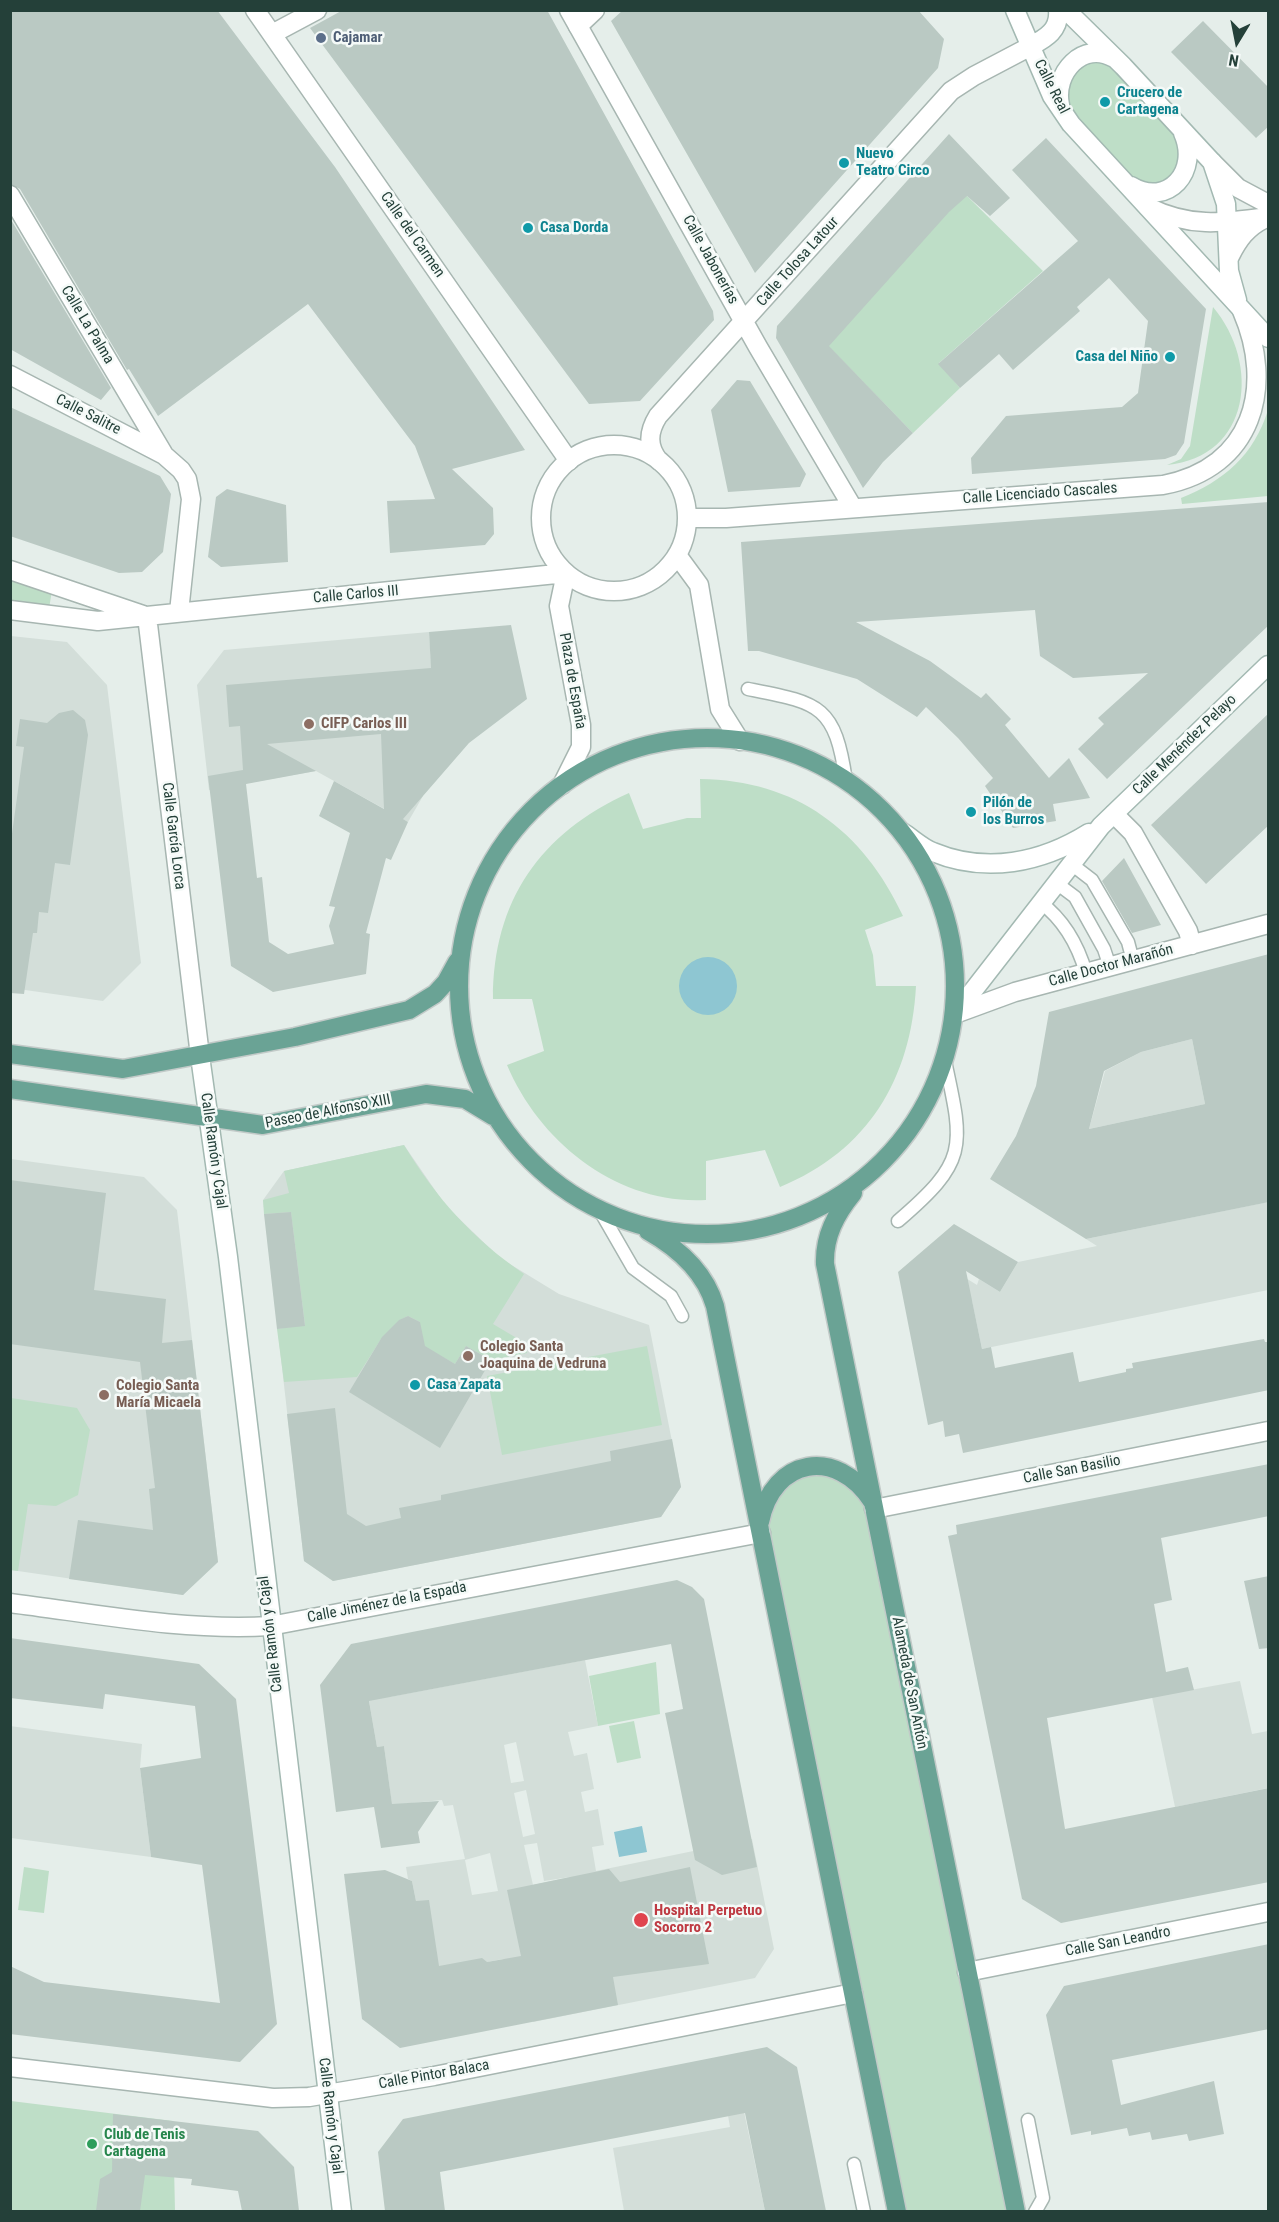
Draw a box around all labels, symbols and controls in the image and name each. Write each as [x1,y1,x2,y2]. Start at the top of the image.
north arrow [1207,12,1267,72]
place label: Cajamar [333,29,383,47]
marker: Cajamar [314,31,328,45]
text: N [1227,50,1240,70]
street label: Calle Real [1030,57,1072,117]
place label: Crucero de Cartagena [1117,84,1182,119]
marker: Crucero de Cartagena [1098,95,1112,109]
place label: Nuevo Teatro Circo [856,145,929,180]
marker: Nuevo Teatro Circo [837,156,851,170]
street label: Calle del Carmen [376,189,448,281]
street label: Calle Jabonerías [678,212,742,308]
street label: Calle Tolosa Latour [753,214,843,310]
place label: Casa Dorda [540,219,608,237]
marker: Casa Dorda [521,221,535,235]
street label: Calle La Palma [57,283,117,367]
place label: Casa del Niño [1075,348,1158,366]
marker: Casa del Niño [1163,350,1177,364]
street label: Calle Salitre [52,391,124,439]
street label: Calle Licenciado Cascales [962,480,1118,508]
street label: Calle Carlos III [312,582,400,608]
street label: Plaza de España [555,631,589,731]
street label: Calle Menéndez Pelayo [1130,691,1240,799]
place label: CIFP Carlos III [321,715,407,733]
marker: CIFP Carlos III [302,717,316,731]
street label: Calle García Lorca [157,781,189,891]
place label: Pilón de los Burros [983,794,1044,829]
marker: Pilón de los Burros [964,805,978,819]
street label: Calle Doctor Marañón [1047,941,1175,991]
street label: Paseo de Alfonso XIII [264,1091,392,1133]
street label: Calle Ramón y Cajal [196,1092,230,1210]
place label: Colegio Santa Joaquina de Vedruna [480,1338,606,1373]
marker: Colegio Santa Joaquina de Vedruna [461,1349,475,1363]
place label: Casa Zapata [427,1376,501,1394]
place label: Colegio Santa María Micaela [116,1377,201,1412]
marker: Casa Zapata [408,1378,422,1392]
marker: Colegio Santa María Micaela [97,1388,111,1402]
street label: Calle San Basilio [1022,1452,1122,1488]
street label: Calle Ramón y Cajal [255,1575,287,1693]
street label: Calle Jiménez de la Espada [306,1579,468,1627]
street label: Alameda de San Antón [887,1615,931,1751]
place label: Hospital Perpetuo Socorro 2 [654,1902,762,1937]
marker: Hospital Perpetuo Socorro 2 [632,1911,650,1929]
street label: Calle San Leandro [1064,1923,1172,1961]
street label: Calle Pintor Balaca [377,2056,491,2094]
street label: Calle Ramón y Cajal [314,2057,346,2175]
place label: Club de Tenis Cartagena [104,2126,185,2161]
marker: Club de Tenis Cartagena [85,2137,99,2151]

